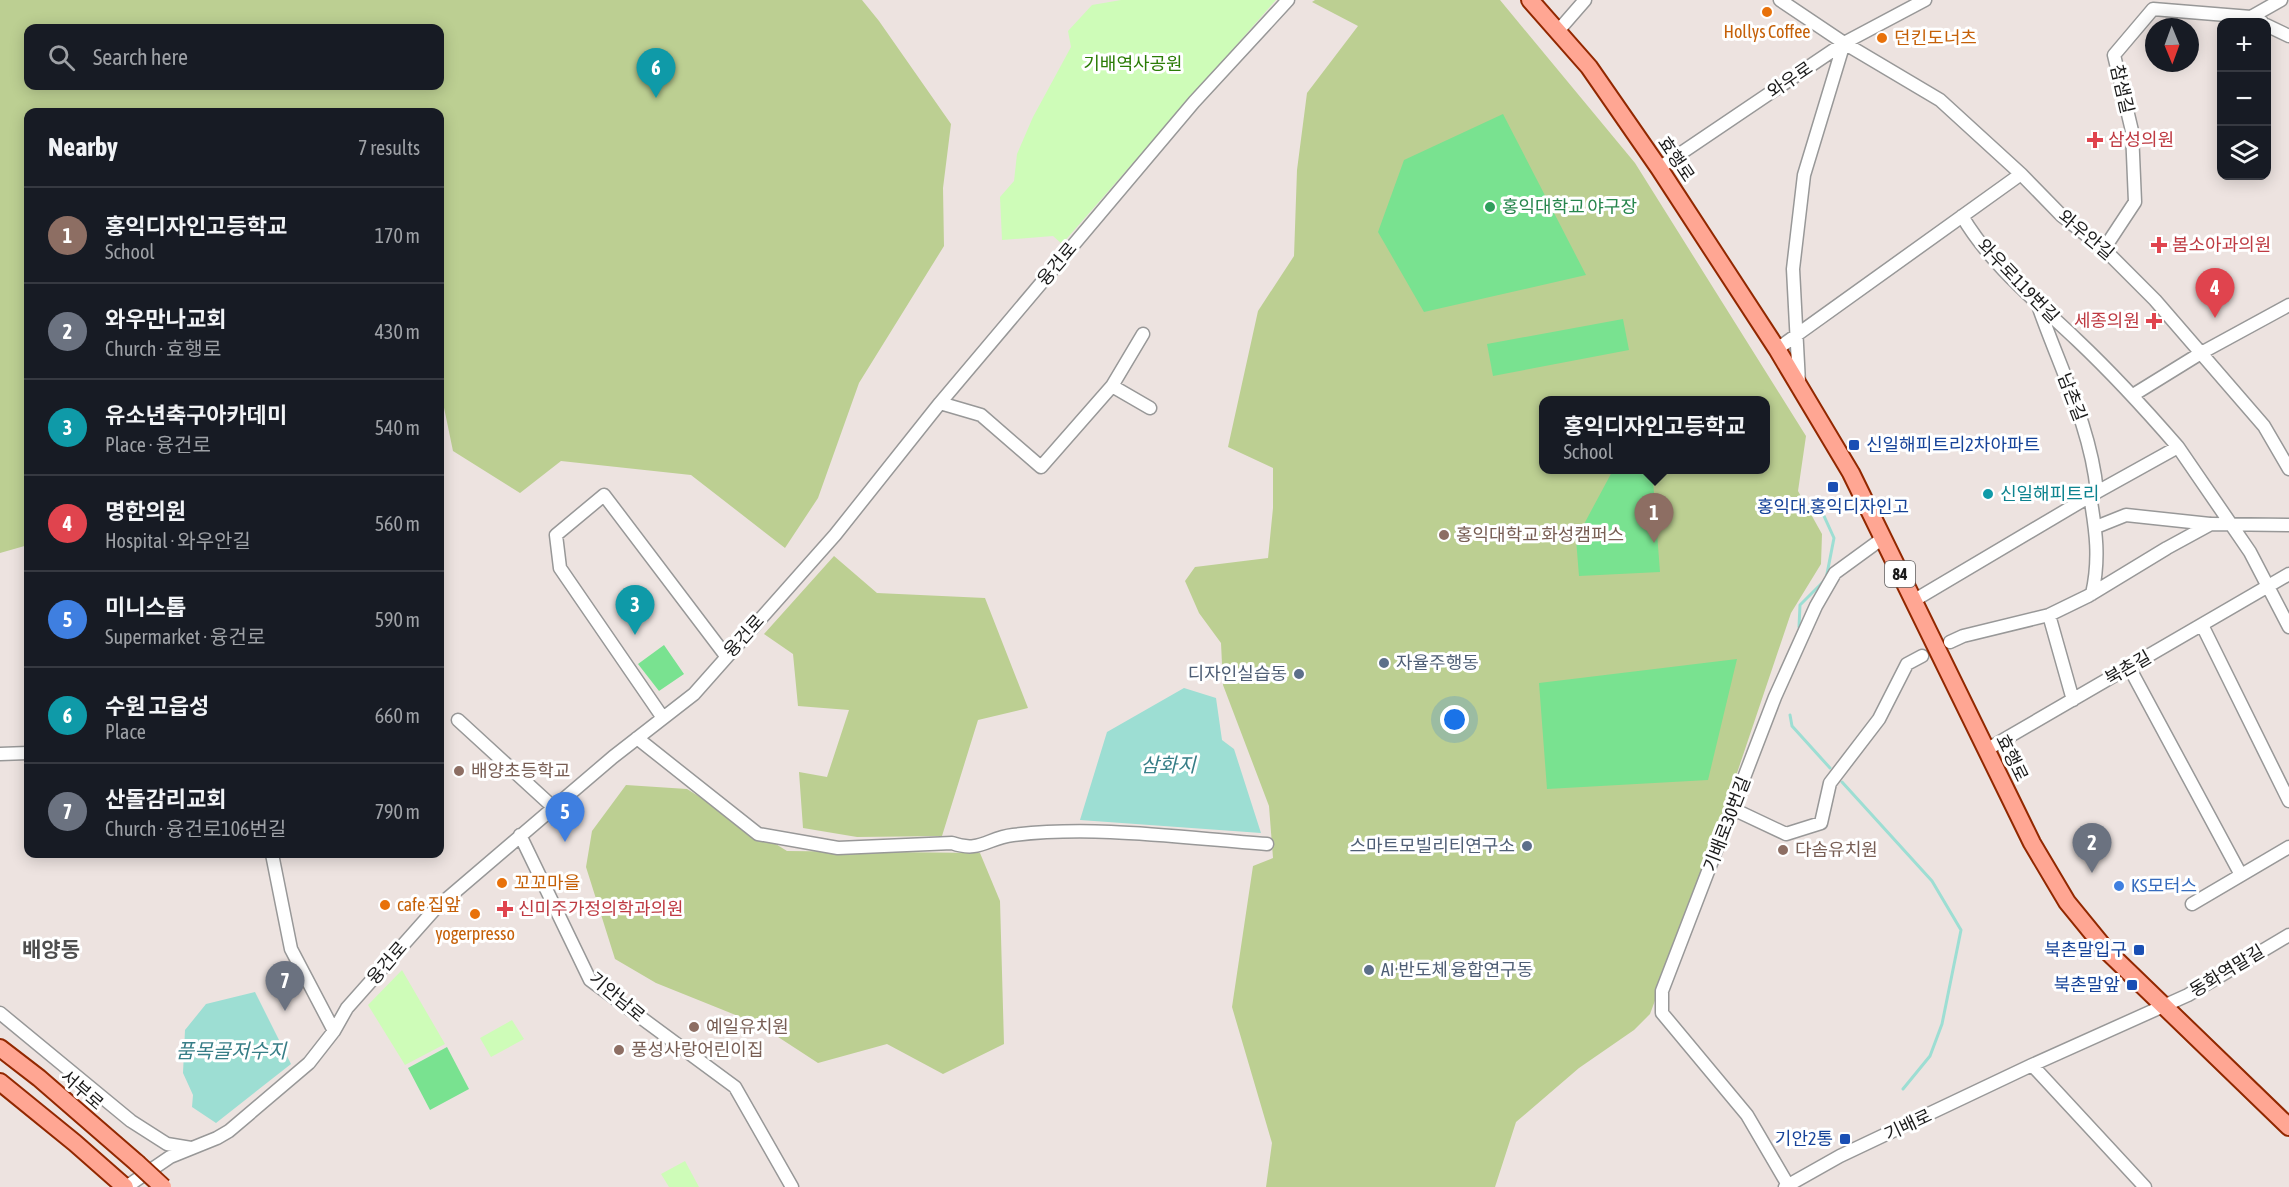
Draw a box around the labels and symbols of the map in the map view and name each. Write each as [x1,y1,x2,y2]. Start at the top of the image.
marker: Hollys Coffee [1760,5,1774,19]
north arrow [2145,18,2199,72]
place label: Hollys Coffee [1723,21,1811,42]
place label: 던킨도너츠 [1894,27,1977,48]
marker: 던킨도너츠 [1875,31,1889,45]
pin: 6 [636,48,676,98]
park label: 기배역사공원 [1083,53,1183,74]
street label: 와우로 [1763,57,1816,102]
street label: 참샘길 [2107,62,2138,115]
place label: 삼성의원 [2108,129,2174,150]
marker: 삼성의원 [2086,131,2104,149]
street label: 효행로 [1654,132,1699,185]
place label: 홍익대학교 야구장 [1502,196,1637,217]
marker: 홍익대학교 야구장 [1483,200,1497,214]
street label: 와우안길 [2054,205,2118,264]
street label: 와우로119번길 [1973,234,2063,327]
place label: 봄소아과의원 [2172,234,2271,255]
marker: 봄소아과의원 [2150,236,2168,254]
street label: 융건로 [1033,238,1081,289]
pin: 4 [2196,268,2234,318]
place label: 세종의원 [2074,310,2140,331]
marker: 세종의원 [2145,312,2163,330]
street label: 남촌길 [2054,370,2091,424]
place label: 신일해피트리2차아파트 [1866,434,2040,455]
marker: 신일해피트리2차아파트 [1847,438,1861,452]
marker: 홍익대.홍익디자인고 [1826,480,1840,494]
place label: 신일해피트리 [2000,483,2099,504]
marker: 신일해피트리 [1981,487,1995,501]
pin: 1 [1634,494,1674,543]
place label: 홍익대.홍익디자인고 [1757,496,1909,517]
place label: 홍익대학교 화성캠퍼스 [1456,524,1624,545]
marker: 홍익대학교 화성캠퍼스 [1437,528,1451,542]
road number: 84 [1885,561,1915,587]
pin: 3 [616,586,654,635]
street label: 융건로 [719,610,768,661]
street label: 북촌길 [2101,646,2155,689]
place label: 자율주행동 [1396,652,1479,673]
marker: 자율주행동 [1377,656,1391,670]
place label: 디자인실습동 [1188,663,1287,684]
marker: 디자인실습동 [1292,667,1306,681]
your location [1440,705,1469,734]
street label: 효행로 [1992,731,2033,785]
water label: 삼화지 [1140,753,1197,776]
place label: 배양초등학교 [471,760,570,781]
marker: 배양초등학교 [452,764,466,778]
street label: 기배로30번길 [1699,774,1754,874]
pin: 5 [546,792,584,842]
pin: 2 [2072,824,2112,873]
place label: 스마트모빌리티연구소 [1349,835,1515,856]
marker: 스마트모빌리티연구소 [1520,839,1534,853]
place label: 다솜유치원 [1795,839,1878,860]
marker: 다솜유치원 [1776,843,1790,857]
place label: 꼬꼬마을 [514,872,580,893]
place label: KS모터스 [2131,875,2197,896]
marker: 꼬꼬마을 [495,876,509,890]
marker: KS모터스 [2112,879,2126,893]
place label: cafe 집앞 [397,894,461,915]
marker: cafe 집앞 [378,898,392,912]
place label: 신미주가정의학과의원 [518,898,684,919]
marker: 신미주가정의학과의원 [496,900,514,918]
marker: yogerpresso [468,907,482,921]
place label: yogerpresso [435,923,515,944]
district label: 배양동 [22,937,80,961]
street label: 융건로 [362,937,411,988]
place label: 북촌말입구 [2044,939,2127,960]
street label: 동화역말길 [2186,940,2268,1001]
marker: 북촌말입구 [2132,943,2146,957]
place label: AI·반도체 융합연구동 [1381,959,1533,980]
pin: 7 [266,962,304,1011]
marker: AI·반도체 융합연구동 [1362,963,1376,977]
street label: 기안남로 [585,967,649,1026]
place label: 북촌말앞 [2054,974,2120,995]
marker: 북촌말앞 [2125,978,2139,992]
place label: 예일유치원 [706,1016,789,1037]
marker: 예일유치원 [687,1020,701,1034]
water label: 품목골저수지 [176,1039,288,1062]
place label: 풍성사랑어린이집 [631,1039,763,1060]
marker: 풍성사랑어린이집 [612,1043,626,1057]
street label: 서부로 [57,1065,108,1114]
street label: 기배로 [1881,1105,1935,1145]
place label: 기안2통 [1775,1128,1833,1149]
marker: 기안2통 [1838,1132,1852,1146]

